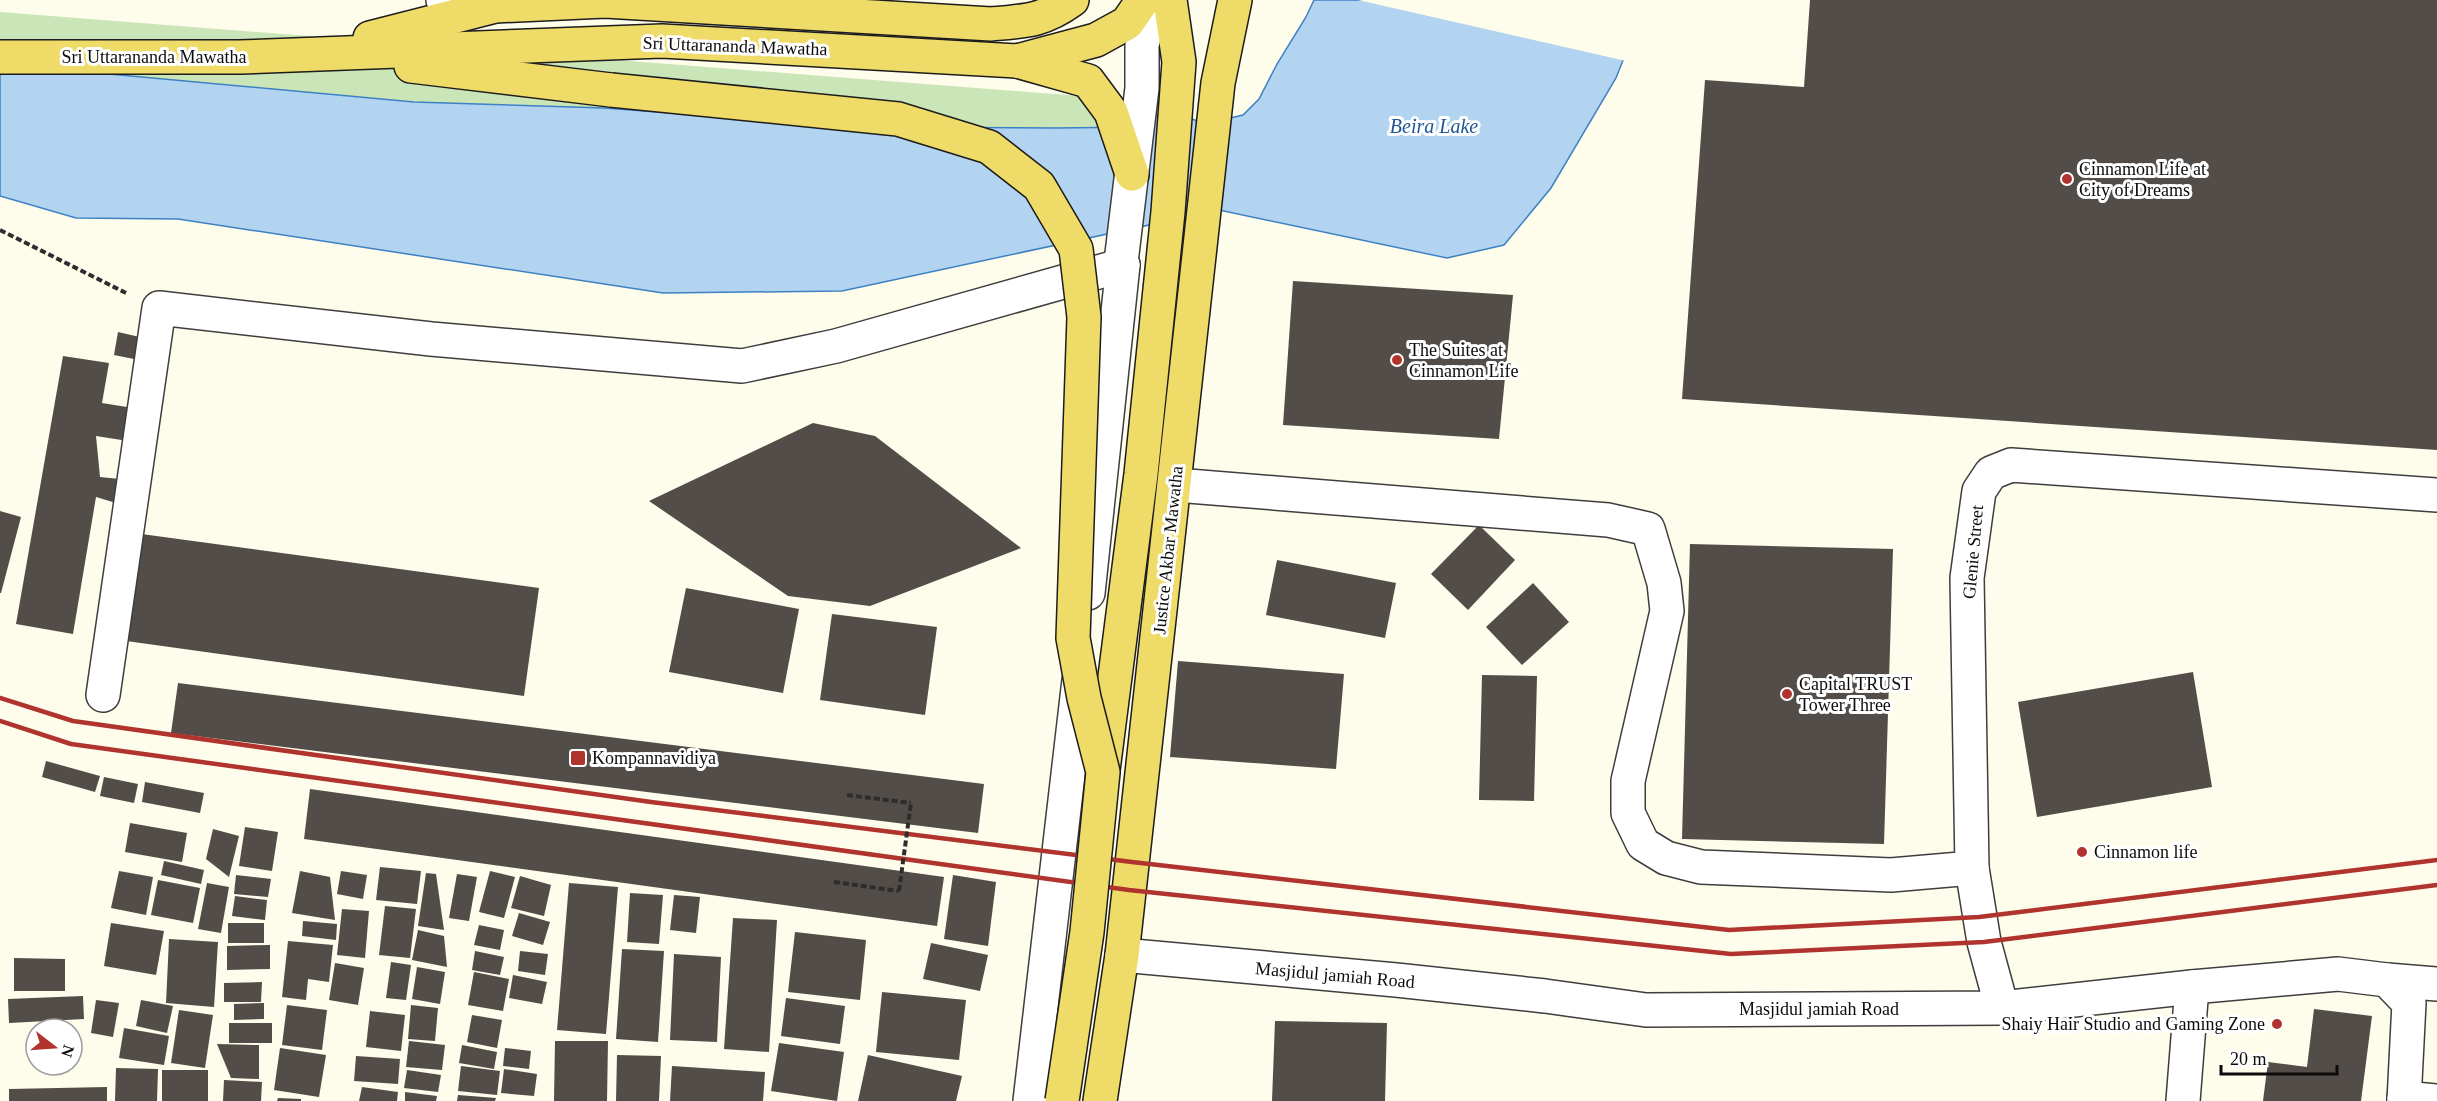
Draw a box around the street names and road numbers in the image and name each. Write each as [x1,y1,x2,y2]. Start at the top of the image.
street label: Sri Uttarananda Mawatha [642,33,828,59]
street label: Sri Uttarananda Mawatha [62,47,246,67]
street label: Justice Akbar Mawatha [1149,465,1187,635]
street label: Glenie Street [1959,504,1987,600]
street label: Masjidul jamiah Road [1254,958,1416,992]
street label: Masjidul jamiah Road [1739,999,1899,1019]

